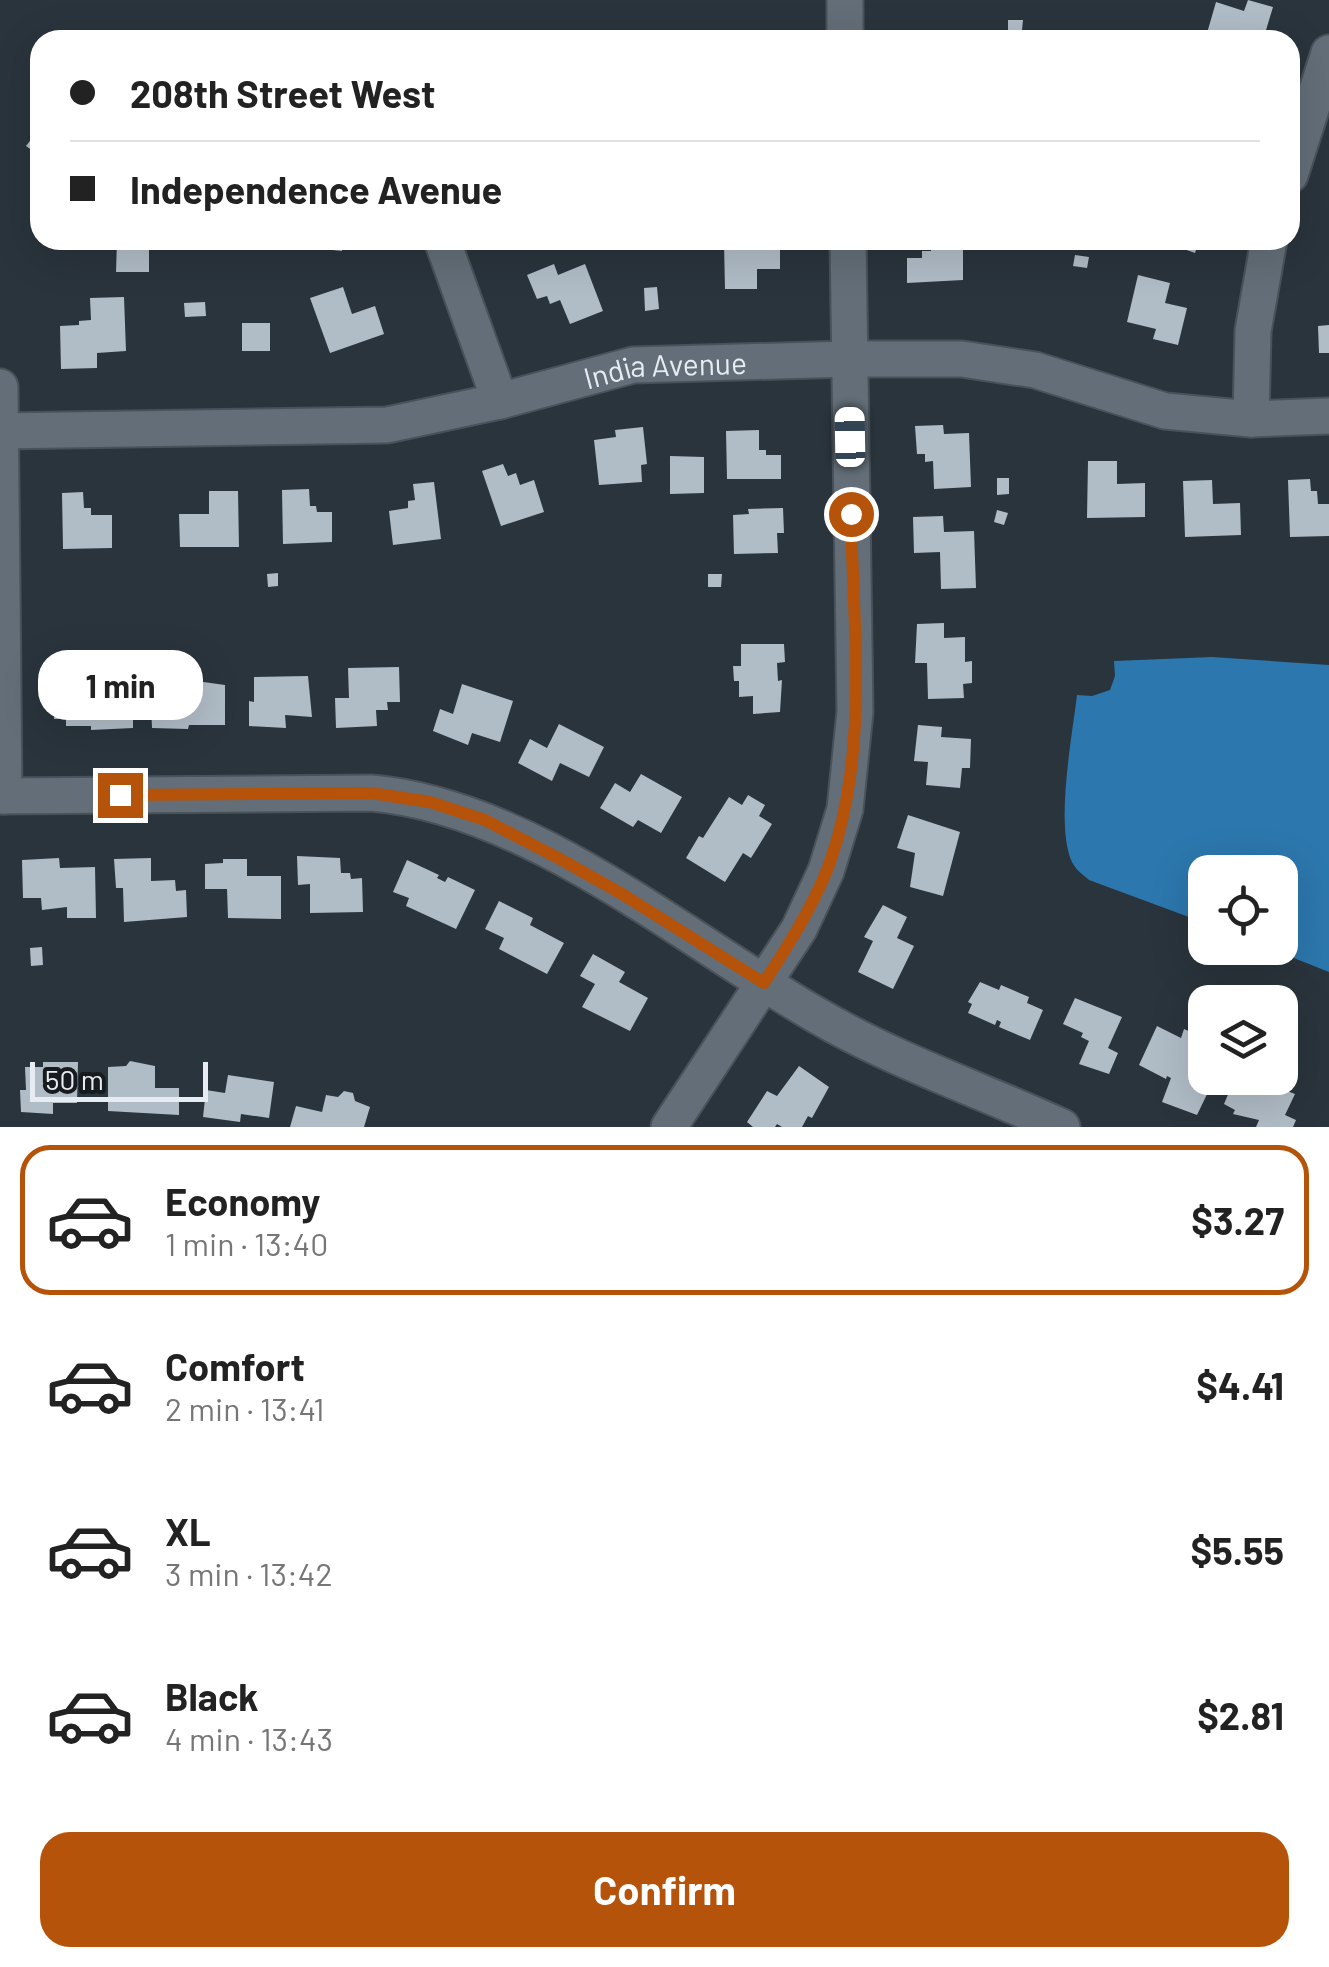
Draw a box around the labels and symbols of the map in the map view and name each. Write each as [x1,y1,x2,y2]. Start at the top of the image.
street label: India Avenue [579,344,747,396]
car [834,407,866,467]
route start [829,492,874,537]
callout: 1 min [38,650,202,720]
route end [98,773,143,818]
scale bar [30,1057,208,1102]

